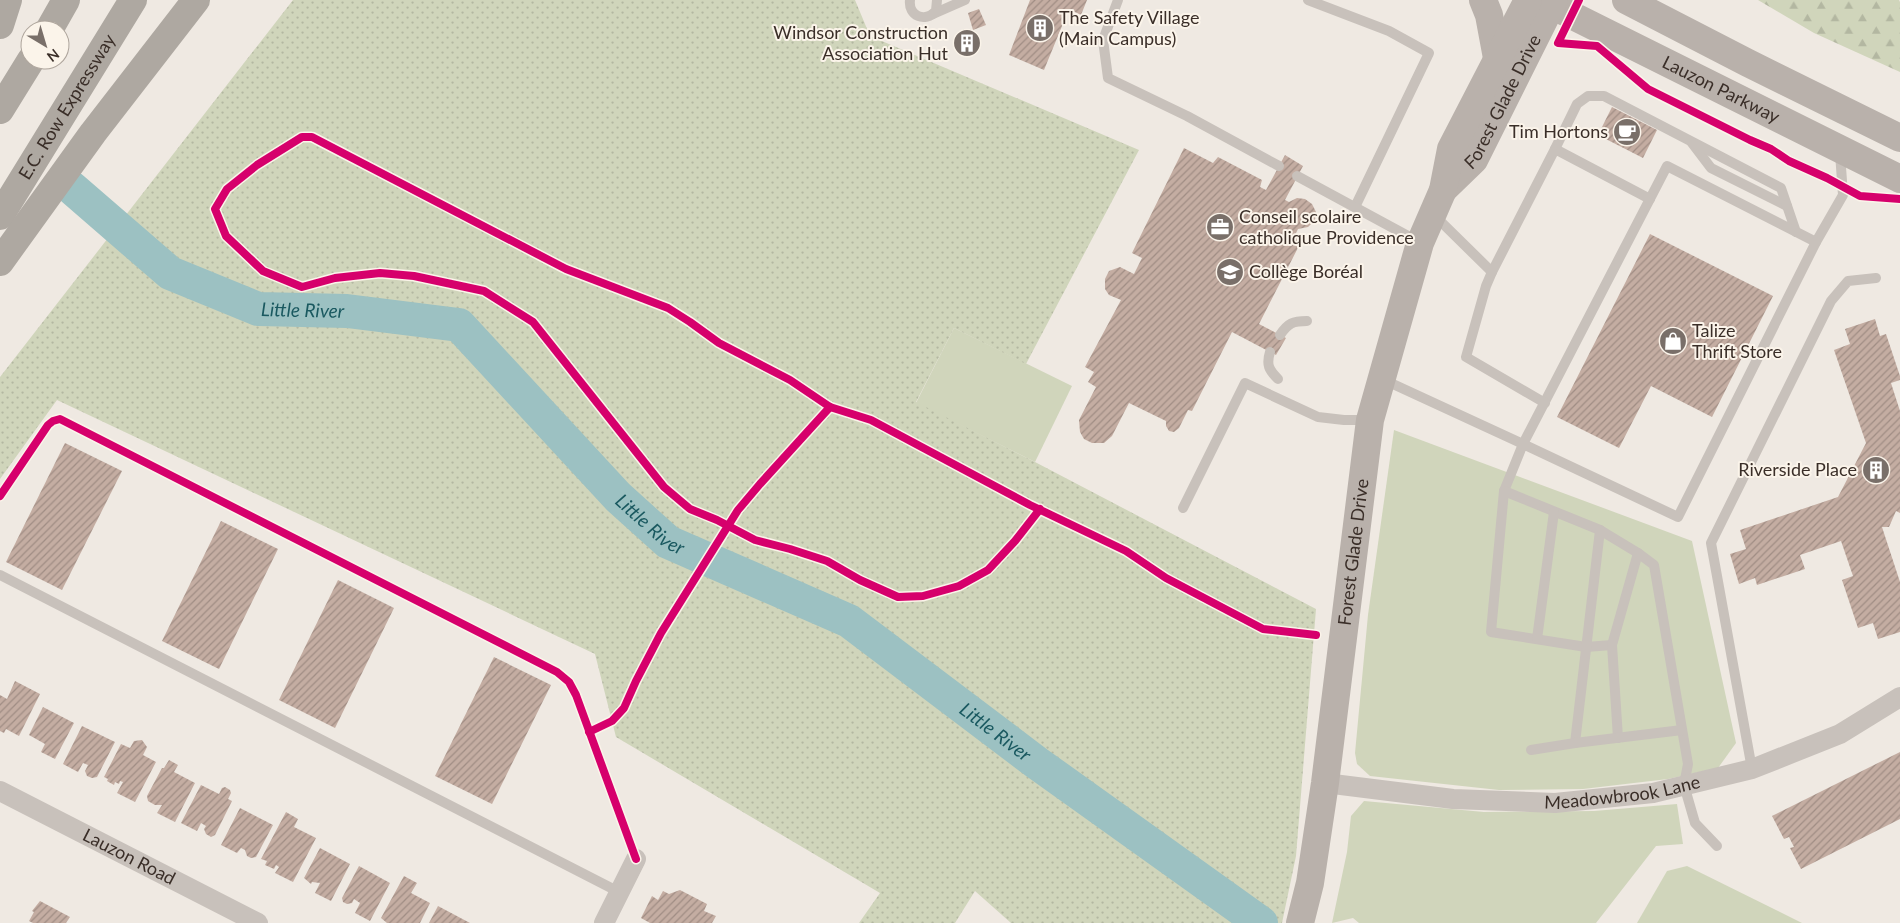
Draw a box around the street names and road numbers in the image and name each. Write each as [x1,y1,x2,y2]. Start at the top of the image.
street label: E.C. Row Expressway [13,29,120,183]
street label: Forest Glade Drive [1459,31,1545,173]
street label: Lauzon Parkway [1659,50,1784,128]
street label: Forest Glade Drive [1333,477,1373,627]
street label: Meadowbrook Lane [1544,770,1702,813]
street label: Lauzon Road [80,823,180,889]

